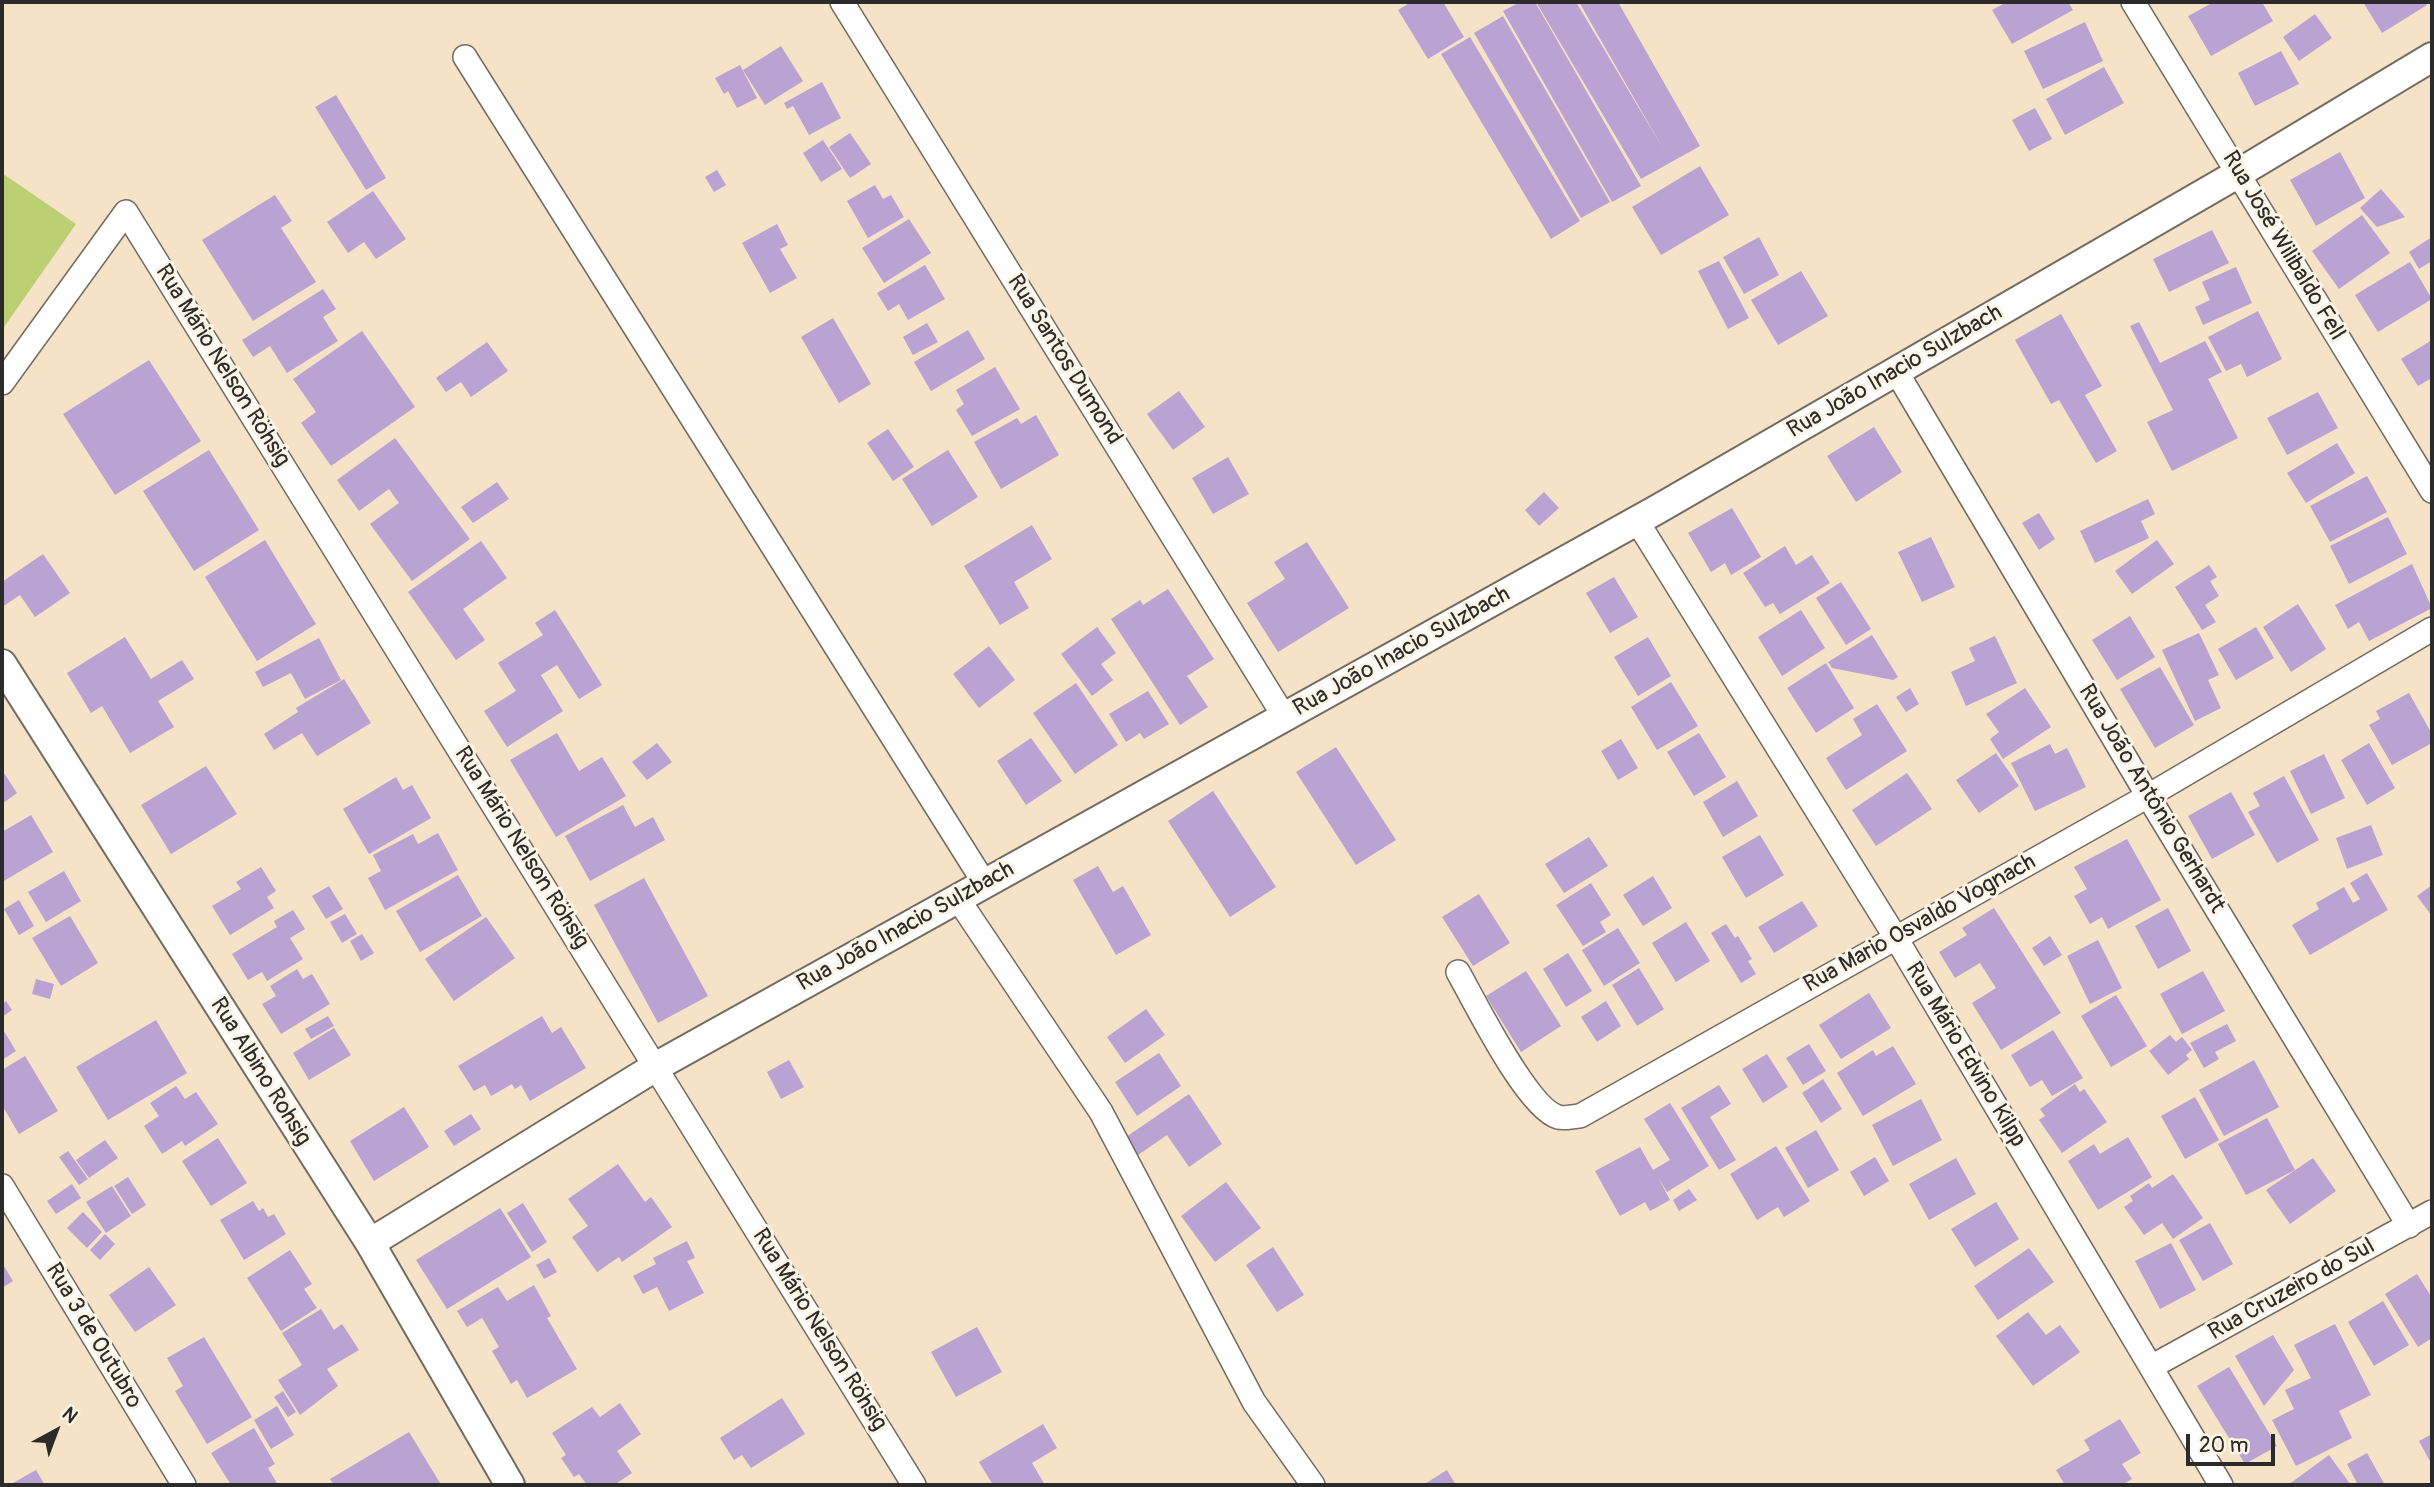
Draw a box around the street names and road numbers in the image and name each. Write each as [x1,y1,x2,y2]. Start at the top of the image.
street label: Rua José Wilibaldo Fell [2216,146,2350,346]
street label: Rua Mário Nelson Röhsig [149,260,295,472]
street label: Rua Santos Dumond [1001,270,1127,450]
street label: Rua João Inacio Sulzbach [1783,299,2007,445]
street label: Rua João Inacio Sulzbach [1289,581,1515,723]
street label: Rua João Antônio Gerhardt [2072,680,2230,918]
street label: Rua Mário Nelson Röhsig [448,742,594,954]
street label: Rua Mario Osvaldo Vognach [1799,849,2041,999]
street label: Rua João Inacio Sulzbach [793,856,1019,998]
street label: Rua Mário Edvino Kilpp [1899,957,2031,1153]
street label: Rua Albino Rohsig [203,993,317,1151]
street label: Rua Mário Nelson Röhsig [746,1224,892,1436]
street label: Rua Cruzeiro do Sul [2204,1233,2380,1347]
street label: Rua 3 de Outubro [39,1258,147,1414]

